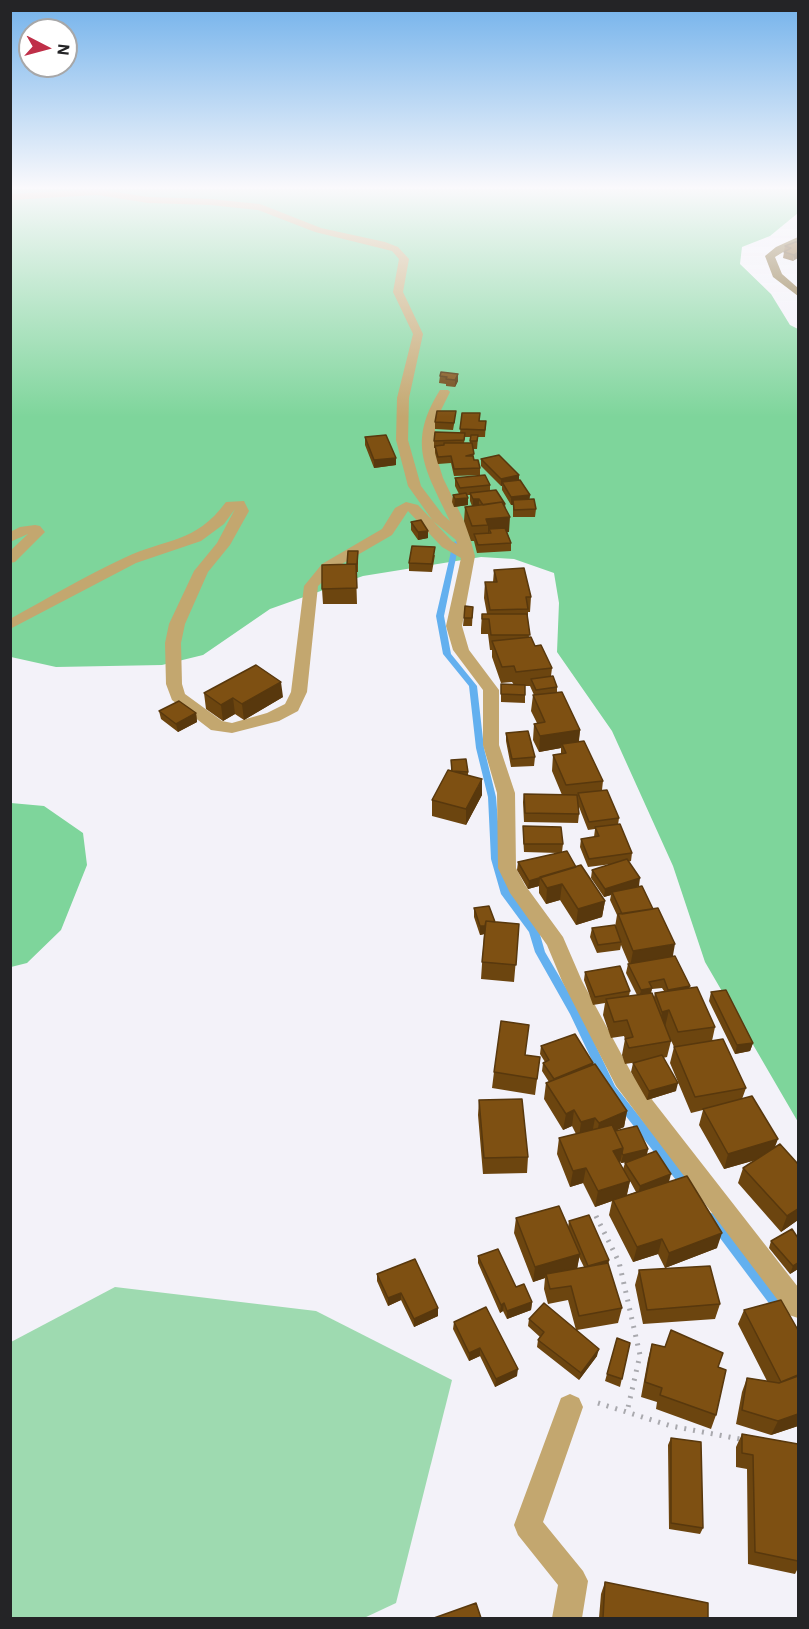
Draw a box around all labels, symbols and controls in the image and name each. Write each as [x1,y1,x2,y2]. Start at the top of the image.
north arrow [18,18,78,78]
text: N [53,43,74,56]

